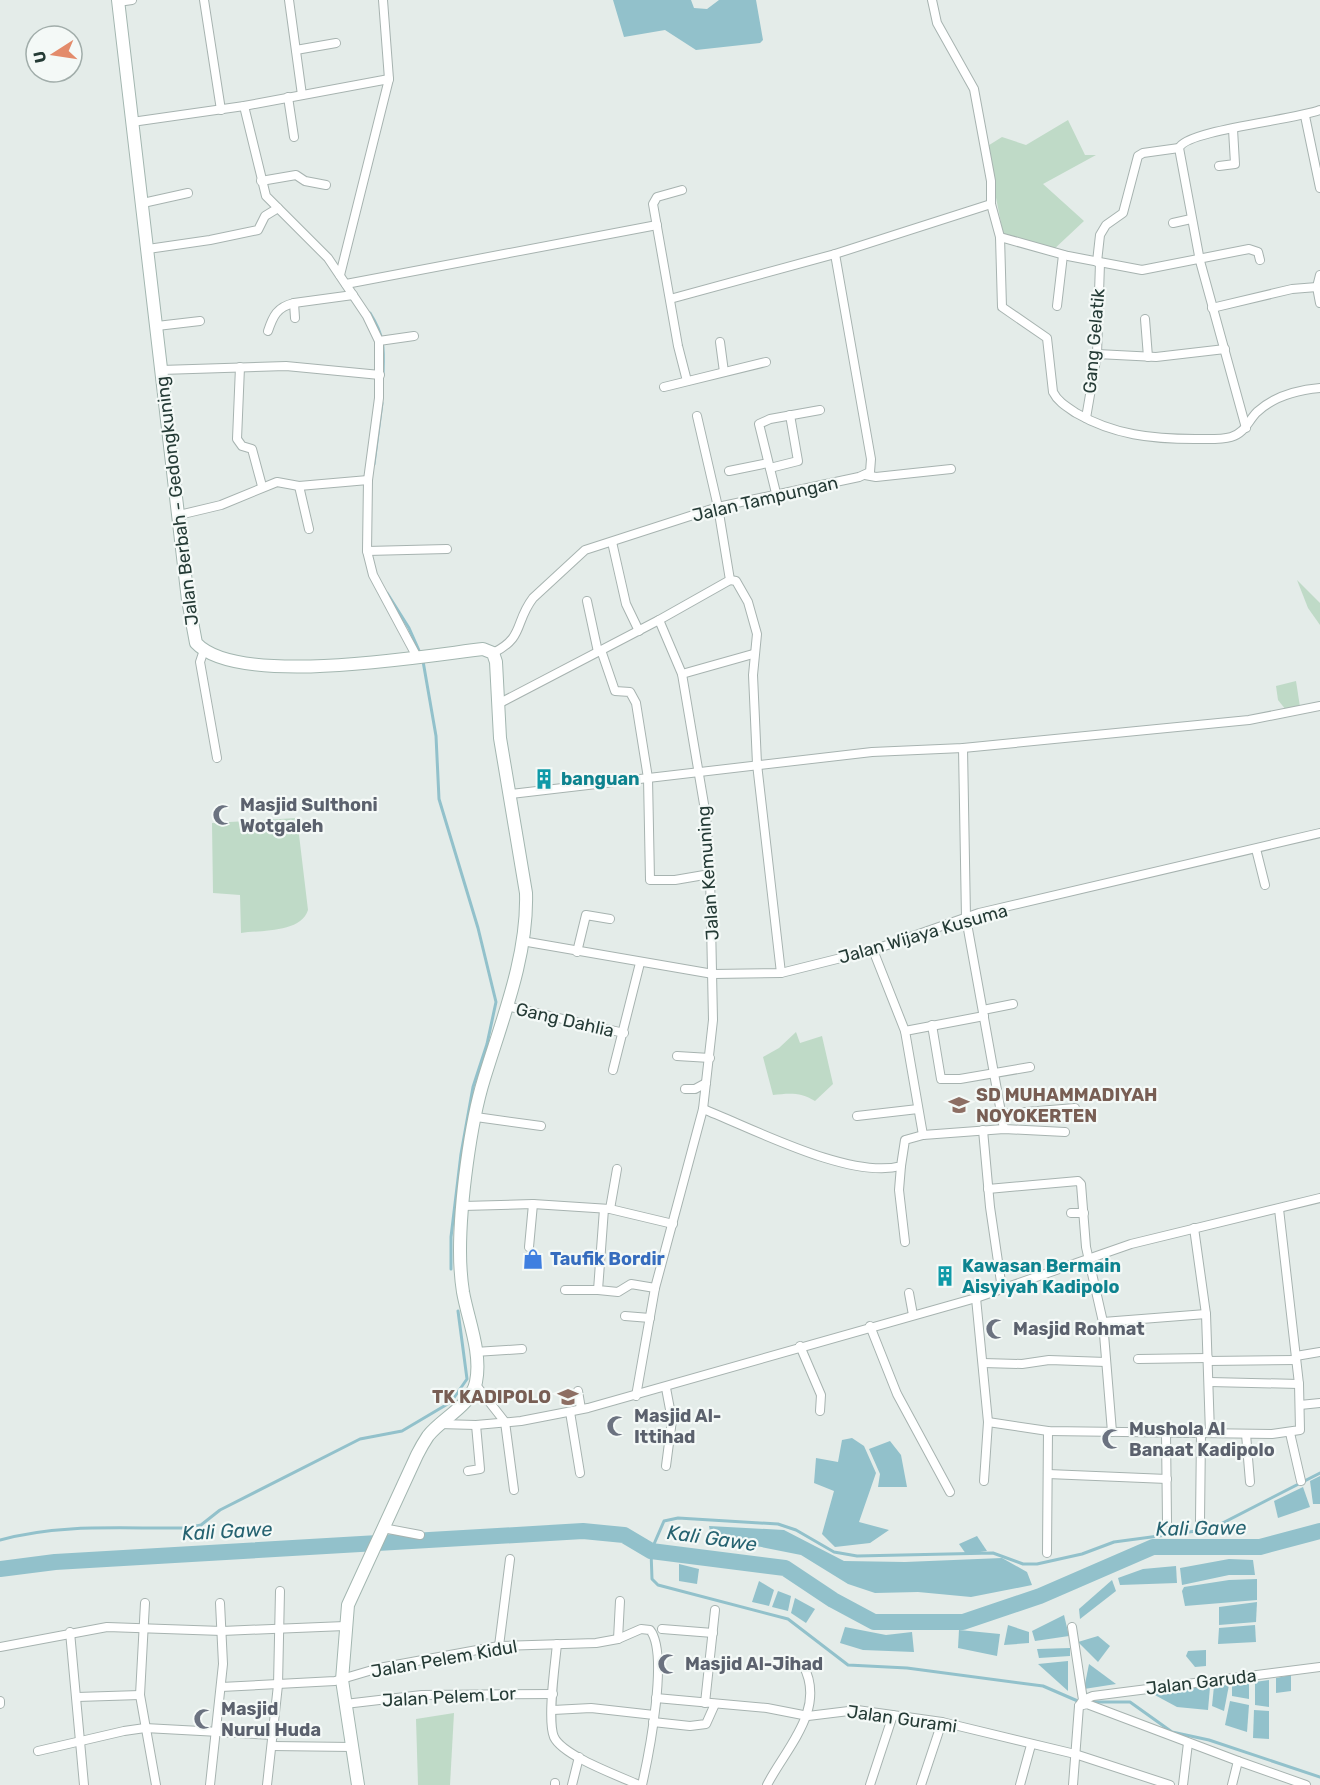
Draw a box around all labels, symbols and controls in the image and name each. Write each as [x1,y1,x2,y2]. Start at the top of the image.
north arrow [24,24,84,84]
text: U [29,49,50,65]
street label: Gang Gelatik [1078,287,1110,395]
street label: Jalan Berbah - Gedongkuning [151,375,203,627]
street label: Jalan Tampungan [690,471,840,527]
building icon: banguan [532,767,556,791]
place label: banguan [561,768,640,790]
place label: Masjid Sulthoni Wotgaleh [240,794,378,837]
mosque icon: Masjid Sulthoni Wotgaleh [211,803,235,827]
street label: Jalan Kemuning [692,805,724,941]
street label: Jalan Wijaya Kusuma [836,899,1010,969]
street label: Gang Dahlia [514,998,616,1042]
place label: SD MUHAMMADIYAH NOYOKERTEN [976,1084,1157,1127]
school or university icon: SD MUHAMMADIYAH NOYOKERTEN [947,1093,971,1117]
shop icon: Taufik Bordir [521,1247,545,1271]
place label: Taufik Bordir [550,1248,665,1270]
place label: Kawasan Bermain Aisyiyah Kadipolo [962,1255,1121,1298]
building icon: Kawasan Bermain Aisyiyah Kadipolo [933,1264,957,1288]
mosque icon: Masjid Rohmat [984,1317,1008,1341]
place label: Masjid Rohmat [1013,1318,1145,1340]
school or university icon: TK KADIPOLO [556,1385,580,1409]
place label: TK KADIPOLO [432,1386,551,1408]
place label: Masjid Al- Ittihad [634,1405,721,1448]
mosque icon: Masjid Al- Ittihad [605,1414,629,1438]
place label: Mushola Al Banaat Kadipolo [1129,1418,1275,1461]
mosque icon: Mushola Al Banaat Kadipolo [1100,1427,1124,1451]
water label: Kali Gawe [1156,1515,1246,1541]
water label: Kali Gawe [181,1517,273,1545]
water label: Kali Gawe [665,1520,759,1556]
street label: Jalan Pelem Kidul [369,1635,519,1683]
mosque icon: Masjid Al-Jihad [656,1652,680,1676]
place label: Masjid Al-Jihad [685,1653,823,1675]
street label: Jalan Garuda [1144,1664,1258,1700]
street label: Jalan Pelem Lor [381,1682,517,1712]
place label: Masjid Nurul Huda [221,1698,321,1741]
street label: Jalan Gurami [846,1700,958,1738]
mosque icon: Masjid Nurul Huda [192,1707,216,1731]

